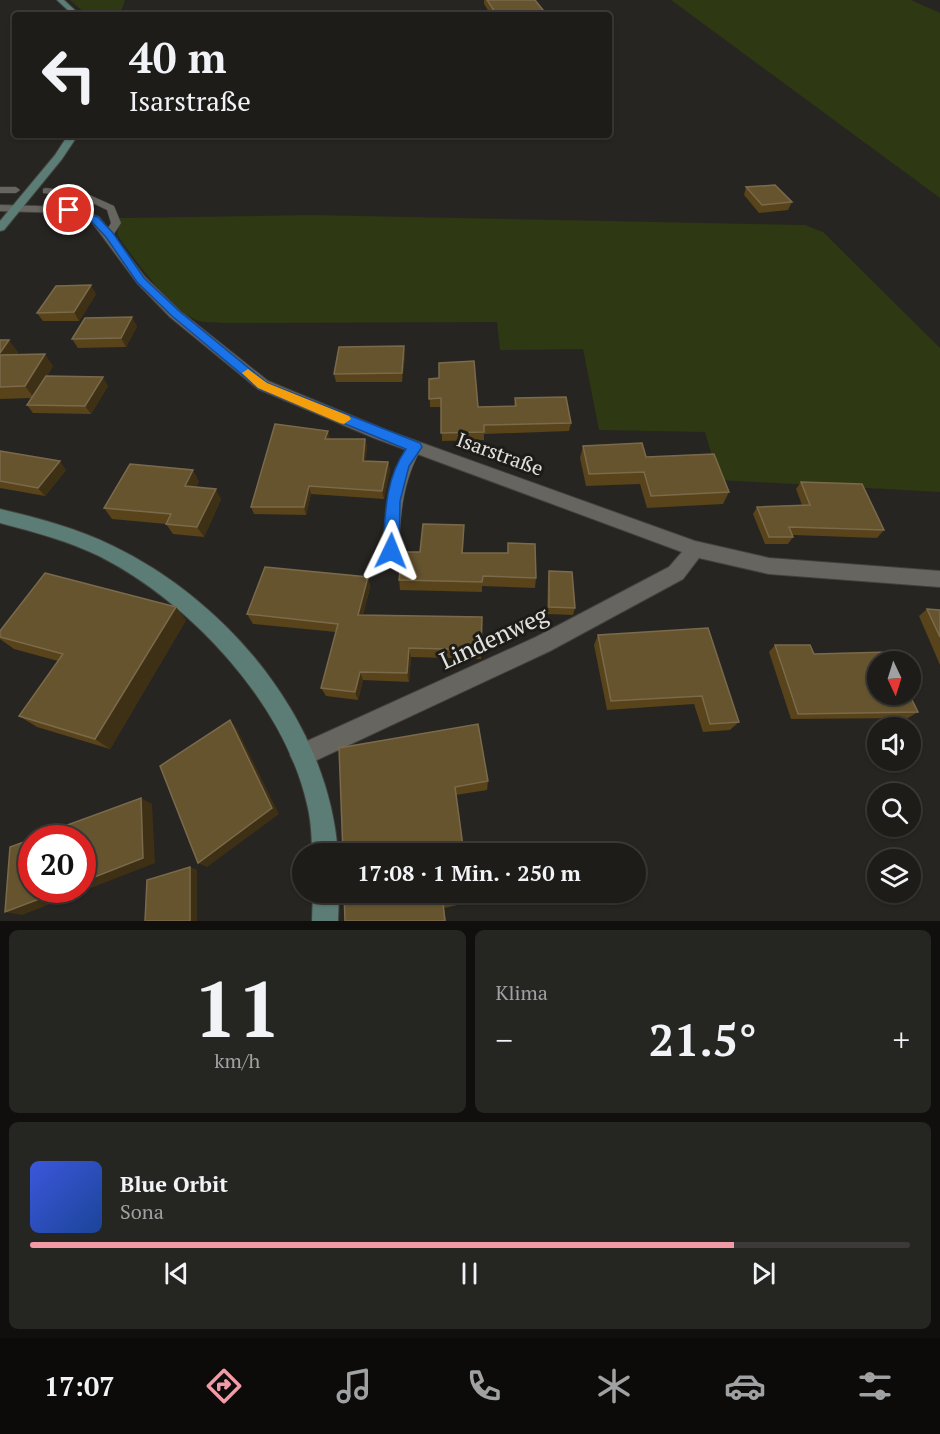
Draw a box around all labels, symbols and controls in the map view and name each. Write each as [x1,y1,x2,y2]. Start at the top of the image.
text: 40 m [129,29,227,85]
icon: left [30,36,108,114]
text: Isarstraße [129,83,251,119]
pin [43,184,94,235]
icon: arrive [52,193,85,226]
street label: Isarstraße [453,425,547,482]
position arrow [359,519,423,583]
street label: Lindenweg [434,598,553,676]
north arrow [867,651,921,705]
map controls [867,651,921,903]
button: sound [867,717,921,771]
button: search [867,783,921,837]
speed limit sign: 20 [18,825,96,903]
button: layers [867,849,921,903]
text: 17:08 · 1 Min. · 250 m [357,858,581,887]
text: 11 [193,956,281,1059]
text: Klima [496,979,548,1006]
text: 21.5° [649,1009,757,1069]
text: − [496,1018,513,1061]
text: + [892,1018,910,1061]
text: km/h [214,1047,260,1074]
text: Blue Orbit [120,1169,228,1198]
text: Sona [120,1198,164,1225]
icon: previous [160,1257,193,1290]
icon: pause [453,1257,486,1290]
icon: next [747,1257,780,1290]
icon: directions [203,1365,245,1407]
icon: music [333,1365,375,1407]
icon: phone [463,1365,505,1407]
icon: climate [593,1365,635,1407]
icon: car [724,1365,766,1407]
icon: filters [854,1365,896,1407]
text: 17:07 [44,1368,114,1404]

